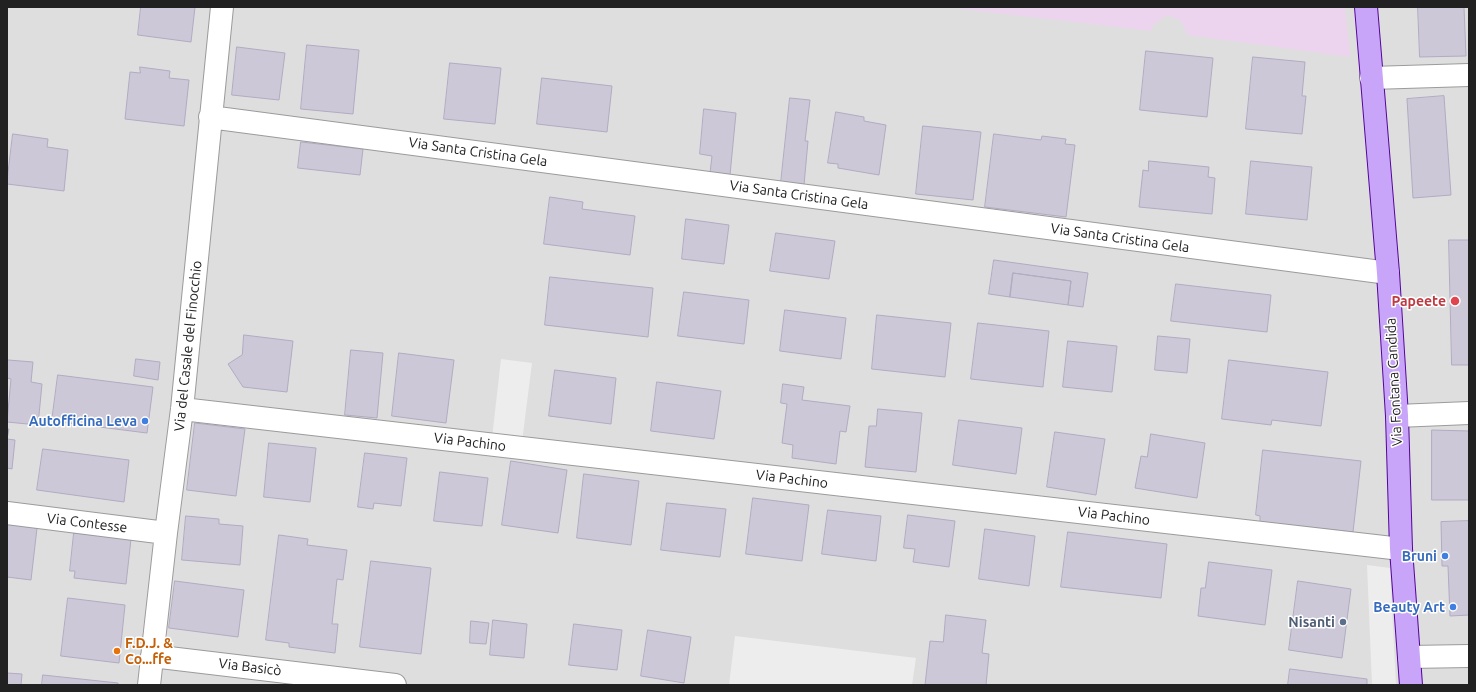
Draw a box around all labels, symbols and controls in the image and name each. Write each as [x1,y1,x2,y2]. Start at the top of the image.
street label: Via Santa Cristina Gela [407,134,549,170]
street label: Via Santa Cristina Gela [728,177,870,213]
street label: Via Santa Cristina Gela [1049,220,1191,256]
street label: Via del Casale del Finocchio [171,260,205,432]
place label: Papeete [1391,293,1446,309]
marker: Papeete [1449,295,1461,307]
street label: Via Fontana Candida [1382,317,1406,447]
place label: Autofficina Leva [29,413,137,429]
marker: Autofficina Leva [140,416,150,426]
street label: Via Pachino [433,429,507,455]
street label: Via Pachino [755,466,829,492]
street label: Via Pachino [1077,503,1151,529]
street label: Via Contesse [46,510,128,536]
place label: Bruni [1402,548,1437,564]
marker: Bruni [1440,551,1450,561]
place label: Beauty Art [1373,599,1445,615]
marker: Beauty Art [1448,602,1458,612]
place label: Nisanti [1288,614,1335,630]
marker: Nisanti [1338,617,1348,627]
place label: F.D.J. & Co...ffe [125,635,173,668]
marker: F.D.J. & Co...ffe [112,646,122,656]
street label: Via Basicò [218,655,282,679]

